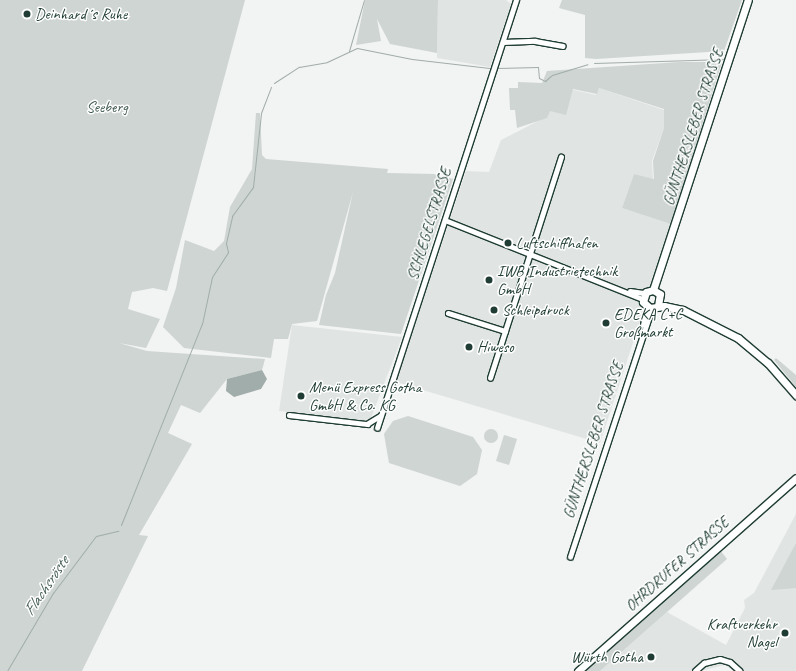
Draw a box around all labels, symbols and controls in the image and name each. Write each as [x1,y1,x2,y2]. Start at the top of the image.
place label: Deinhard´s Ruhe [35,4,127,24]
marker: Deinhard´s Ruhe [22,9,32,19]
street label: GÜNTHERSLEBER STRASSE [659,46,727,208]
park label: Seeberg [86,97,128,117]
street label: SCHLEGELSTRASSE [403,165,455,283]
place label: Luftschiffhafen [516,233,598,253]
marker: Luftschiffhafen [503,238,513,248]
place label: IWB Industrietechnik GmbH [497,261,617,299]
marker: IWB Industrietechnik GmbH [484,275,494,285]
place label: Schleipdruck [502,300,569,320]
place label: EDEKA C+C Großmarkt [614,304,682,342]
marker: Schleipdruck [489,305,499,315]
marker: EDEKA C+C Großmarkt [601,318,611,328]
place label: Hiweso [477,337,514,357]
marker: Hiweso [464,342,474,352]
street label: GÜNTHERSLEBER STRASSE [559,359,627,521]
place label: Menü Express Gotha GmbH & Co. KG [309,377,421,415]
marker: Menü Express Gotha GmbH & Co. KG [296,391,306,401]
street label: OHRDRUFER STRASSE [621,513,733,615]
water label: Flachsröste [19,553,73,619]
place label: Kraftverkehr Nagel [707,614,777,652]
marker: Kraftverkehr Nagel [780,628,790,638]
place label: Würth Gotha [571,647,643,667]
marker: Würth Gotha [646,652,656,662]

